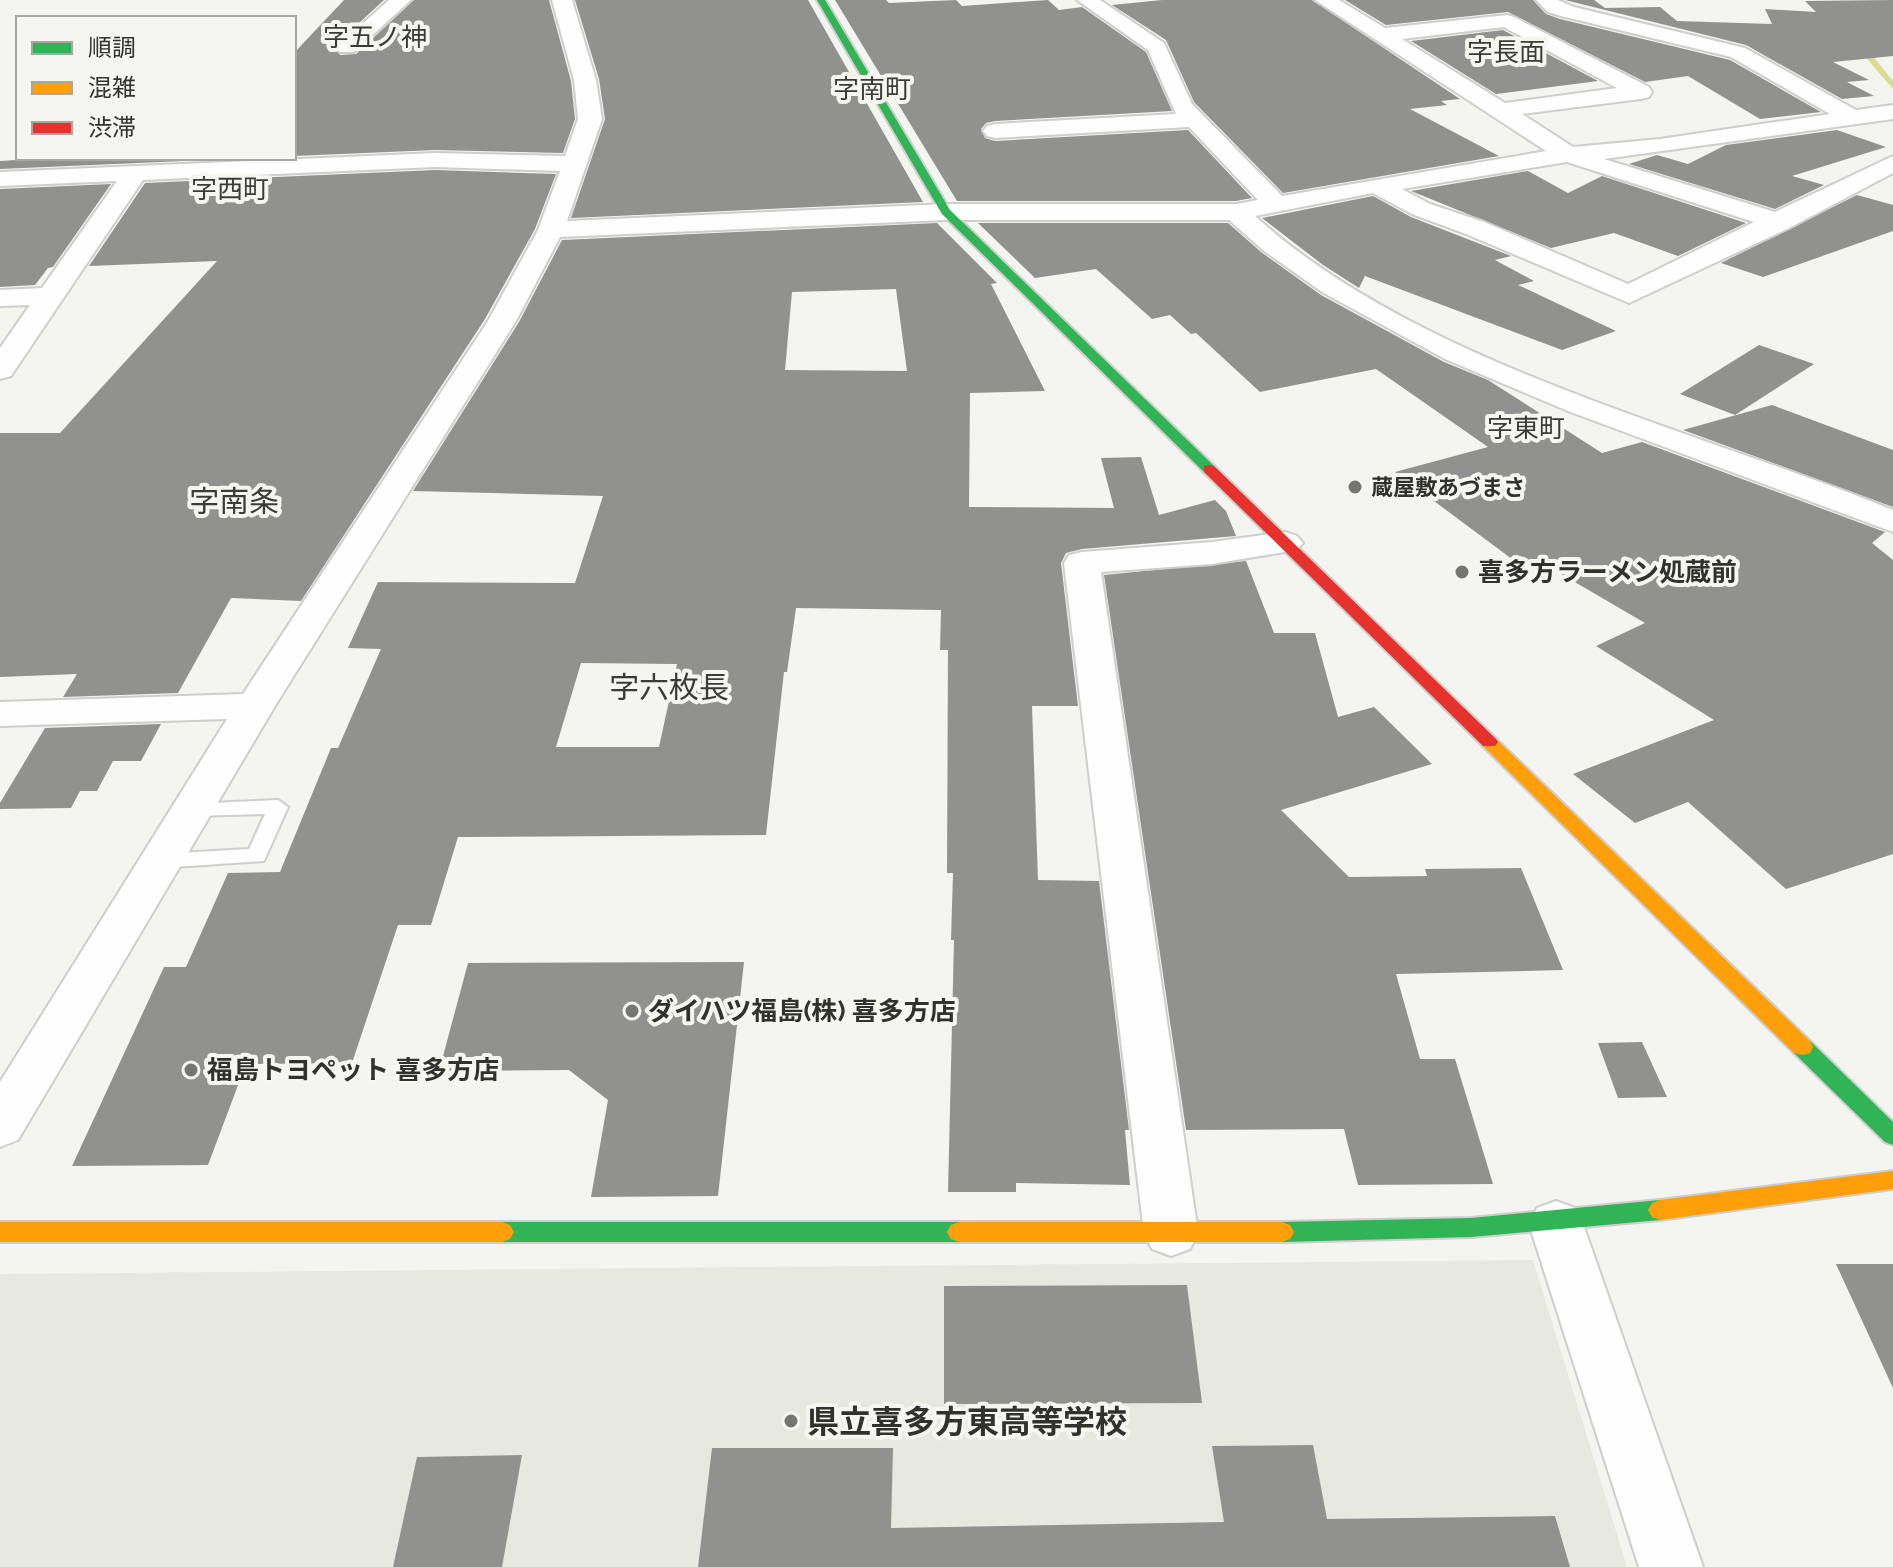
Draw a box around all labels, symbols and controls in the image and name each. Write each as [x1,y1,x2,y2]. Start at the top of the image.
legend [16,16,296,160]
district label: 字五ノ神 [323,22,427,52]
text: 順調 [88,33,136,62]
district label: 字長面 [1467,37,1545,67]
text: 混雑 [88,73,136,102]
district label: 字南町 [833,74,911,104]
text: 渋滞 [88,113,136,142]
district label: 字西町 [191,174,269,204]
district label: 字東町 [1487,413,1565,443]
place label: 蔵屋敷あづまさ [1371,474,1525,500]
marker: 蔵屋敷あづまさ [1346,478,1364,496]
district label: 字南条 [189,484,279,519]
place label: 喜多方ラーメン処蔵前 [1478,557,1737,587]
marker: 喜多方ラーメン処蔵前 [1453,563,1471,581]
district label: 字六枚長 [609,670,729,705]
place label: ダイハツ福島(株) 喜多方店 [648,996,956,1026]
marker: ダイハツ福島(株) 喜多方店 [623,1002,641,1020]
place label: 福島トヨペット 喜多方店 [207,1055,499,1085]
marker: 福島トヨペット 喜多方店 [182,1061,200,1079]
place label: 県立喜多方東高等学校 [807,1403,1127,1440]
marker: 県立喜多方東高等学校 [782,1412,800,1430]

